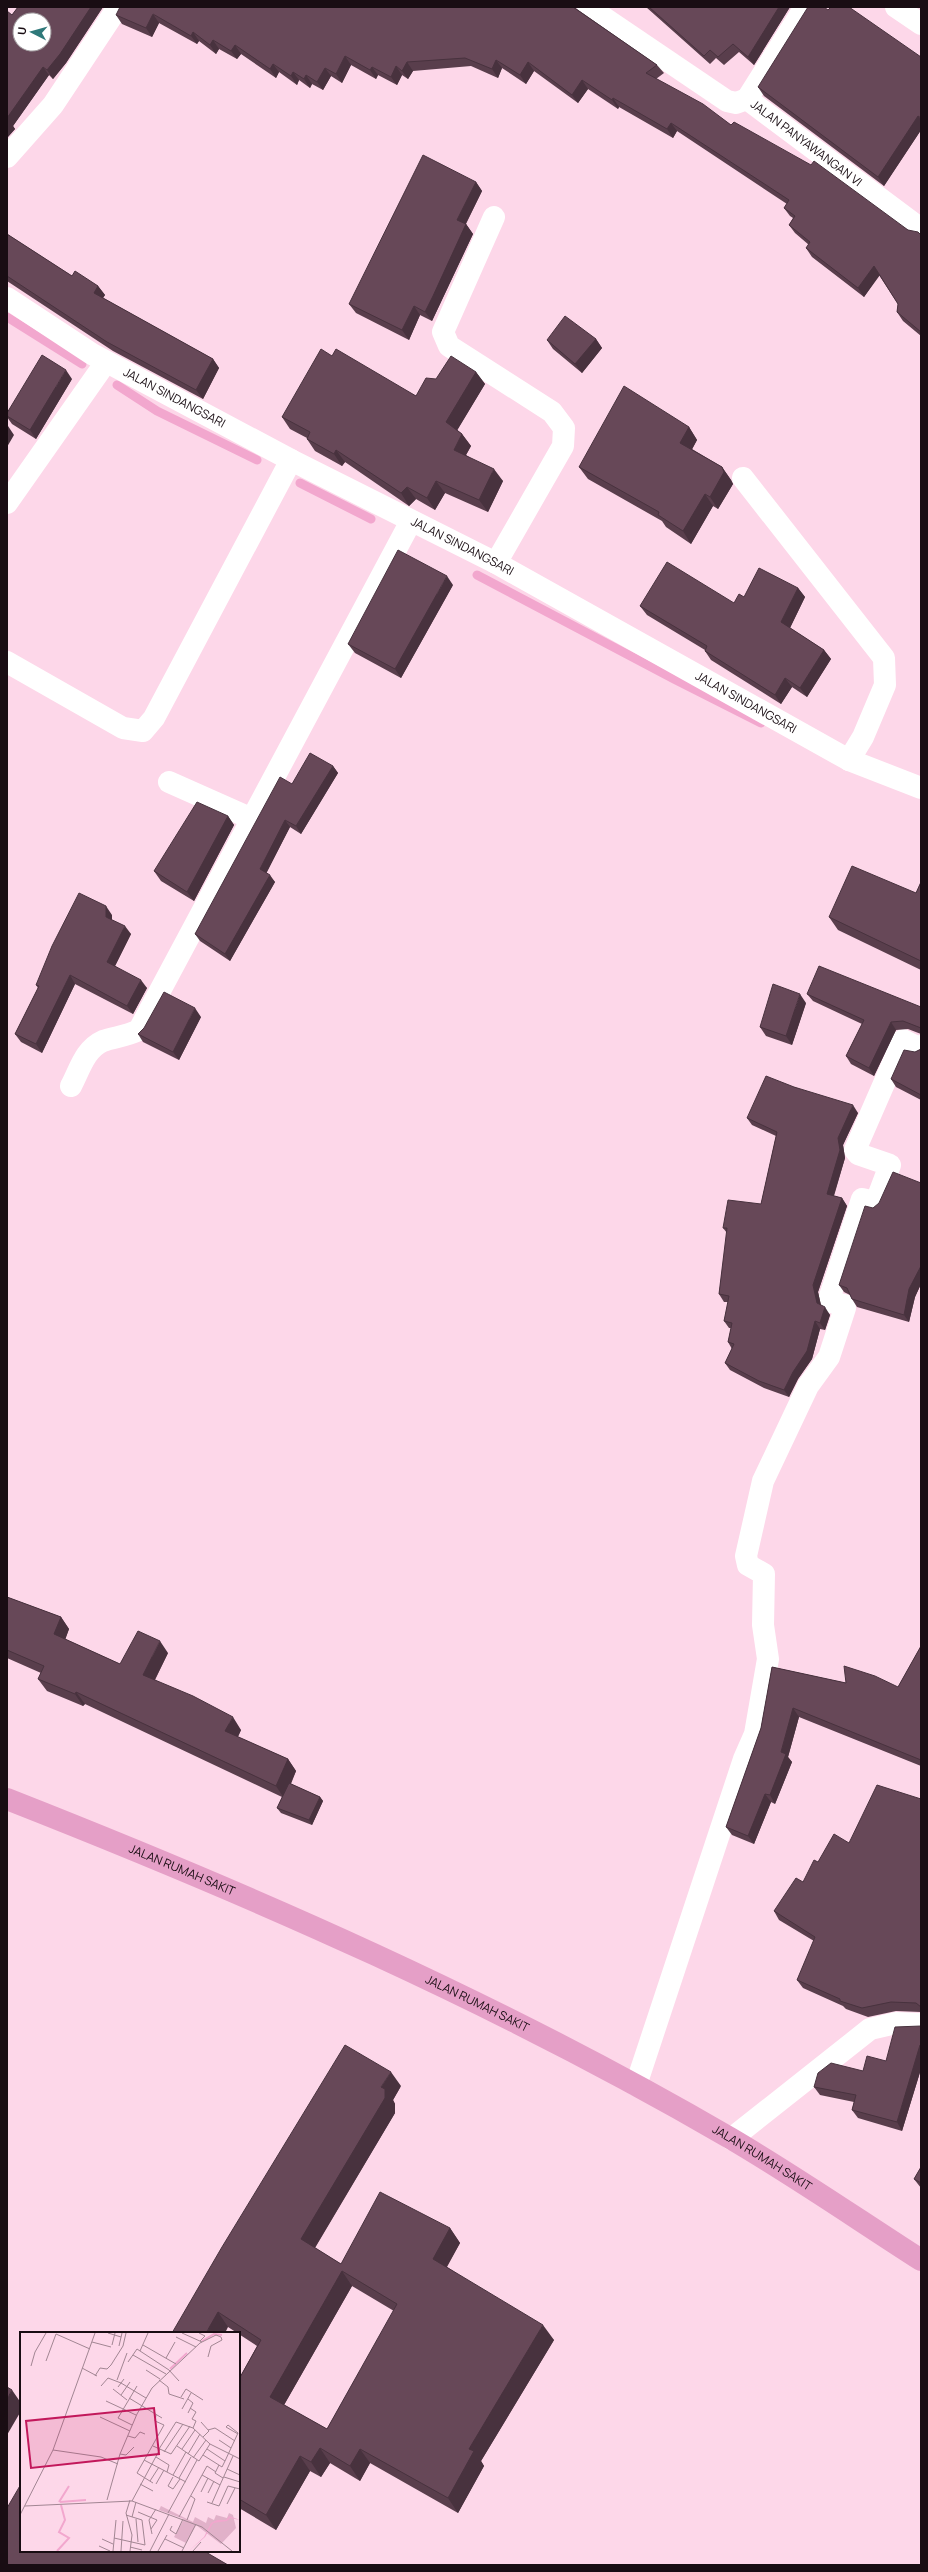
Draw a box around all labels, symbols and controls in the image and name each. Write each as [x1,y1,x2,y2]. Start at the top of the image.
north arrow [12,12,52,52]
text: U [14,26,29,36]
street label: JALAN PANYAWANGAN VI [747,96,866,190]
street label: JALAN SINDANGSARI [121,363,228,432]
street label: JALAN SINDANGSARI [408,513,517,579]
street label: JALAN SINDANGSARI [693,667,800,737]
street label: JALAN RUMAH SAKIT [127,1840,239,1900]
street label: JALAN RUMAH SAKIT [423,1970,533,2036]
street label: JALAN RUMAH SAKIT [709,2121,816,2195]
inset map [20,2332,240,2552]

